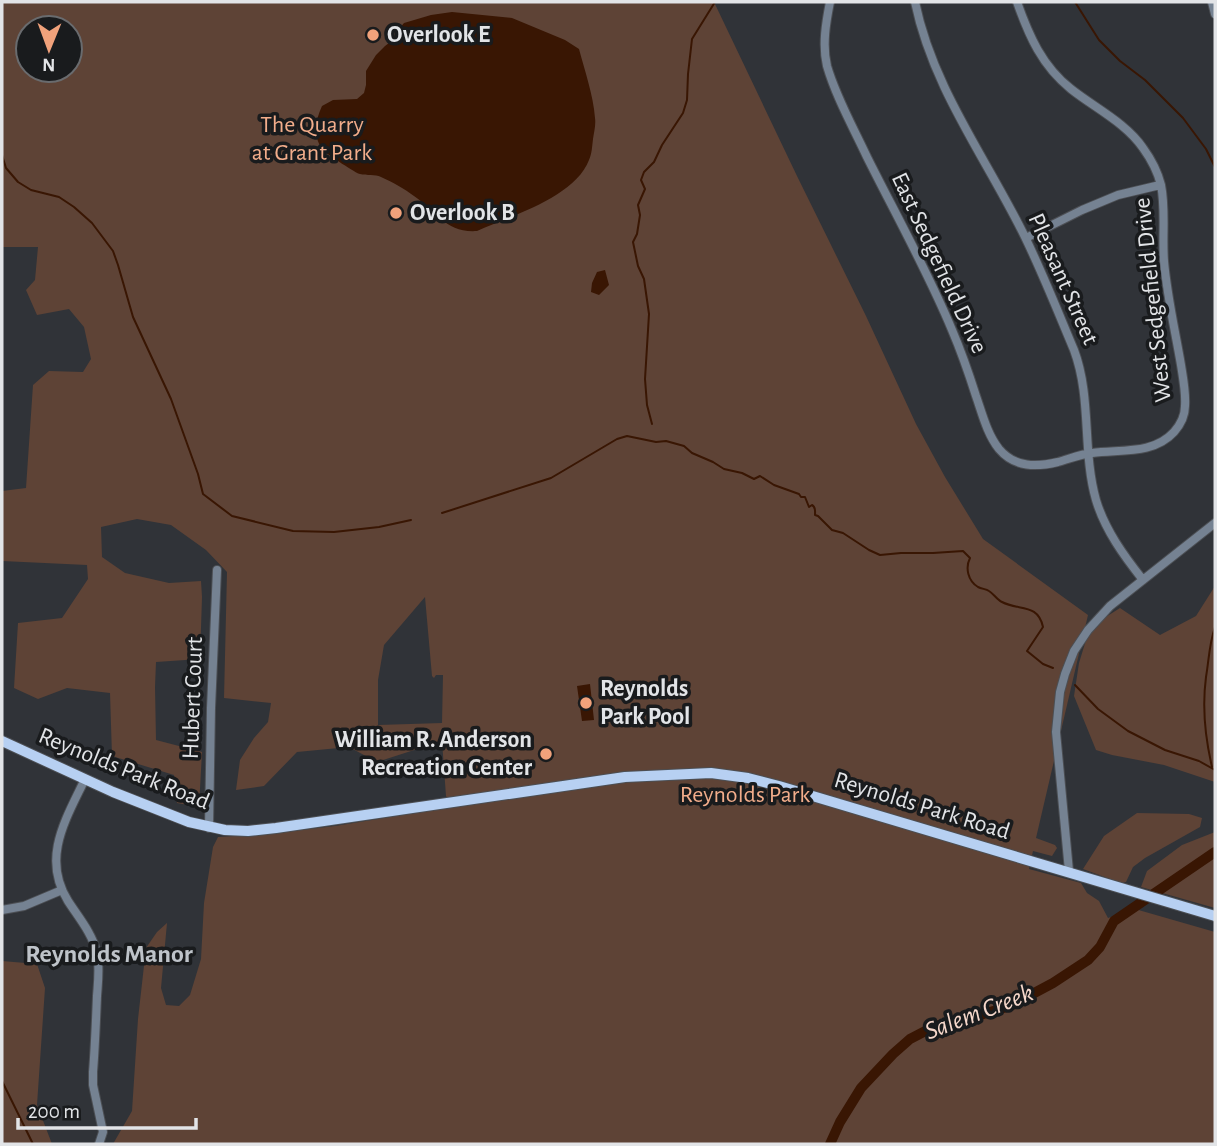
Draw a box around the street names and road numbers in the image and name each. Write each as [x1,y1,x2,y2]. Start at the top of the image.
street label: East Sedgefield Drive [887,169,991,357]
street label: West Sedgefield Drive [1130,196,1176,404]
street label: Pleasant Street [1023,210,1103,348]
street label: Hubert Court [179,636,207,760]
street label: Reynolds Park Road [35,724,213,814]
street label: Reynolds Park Road [831,768,1013,844]

